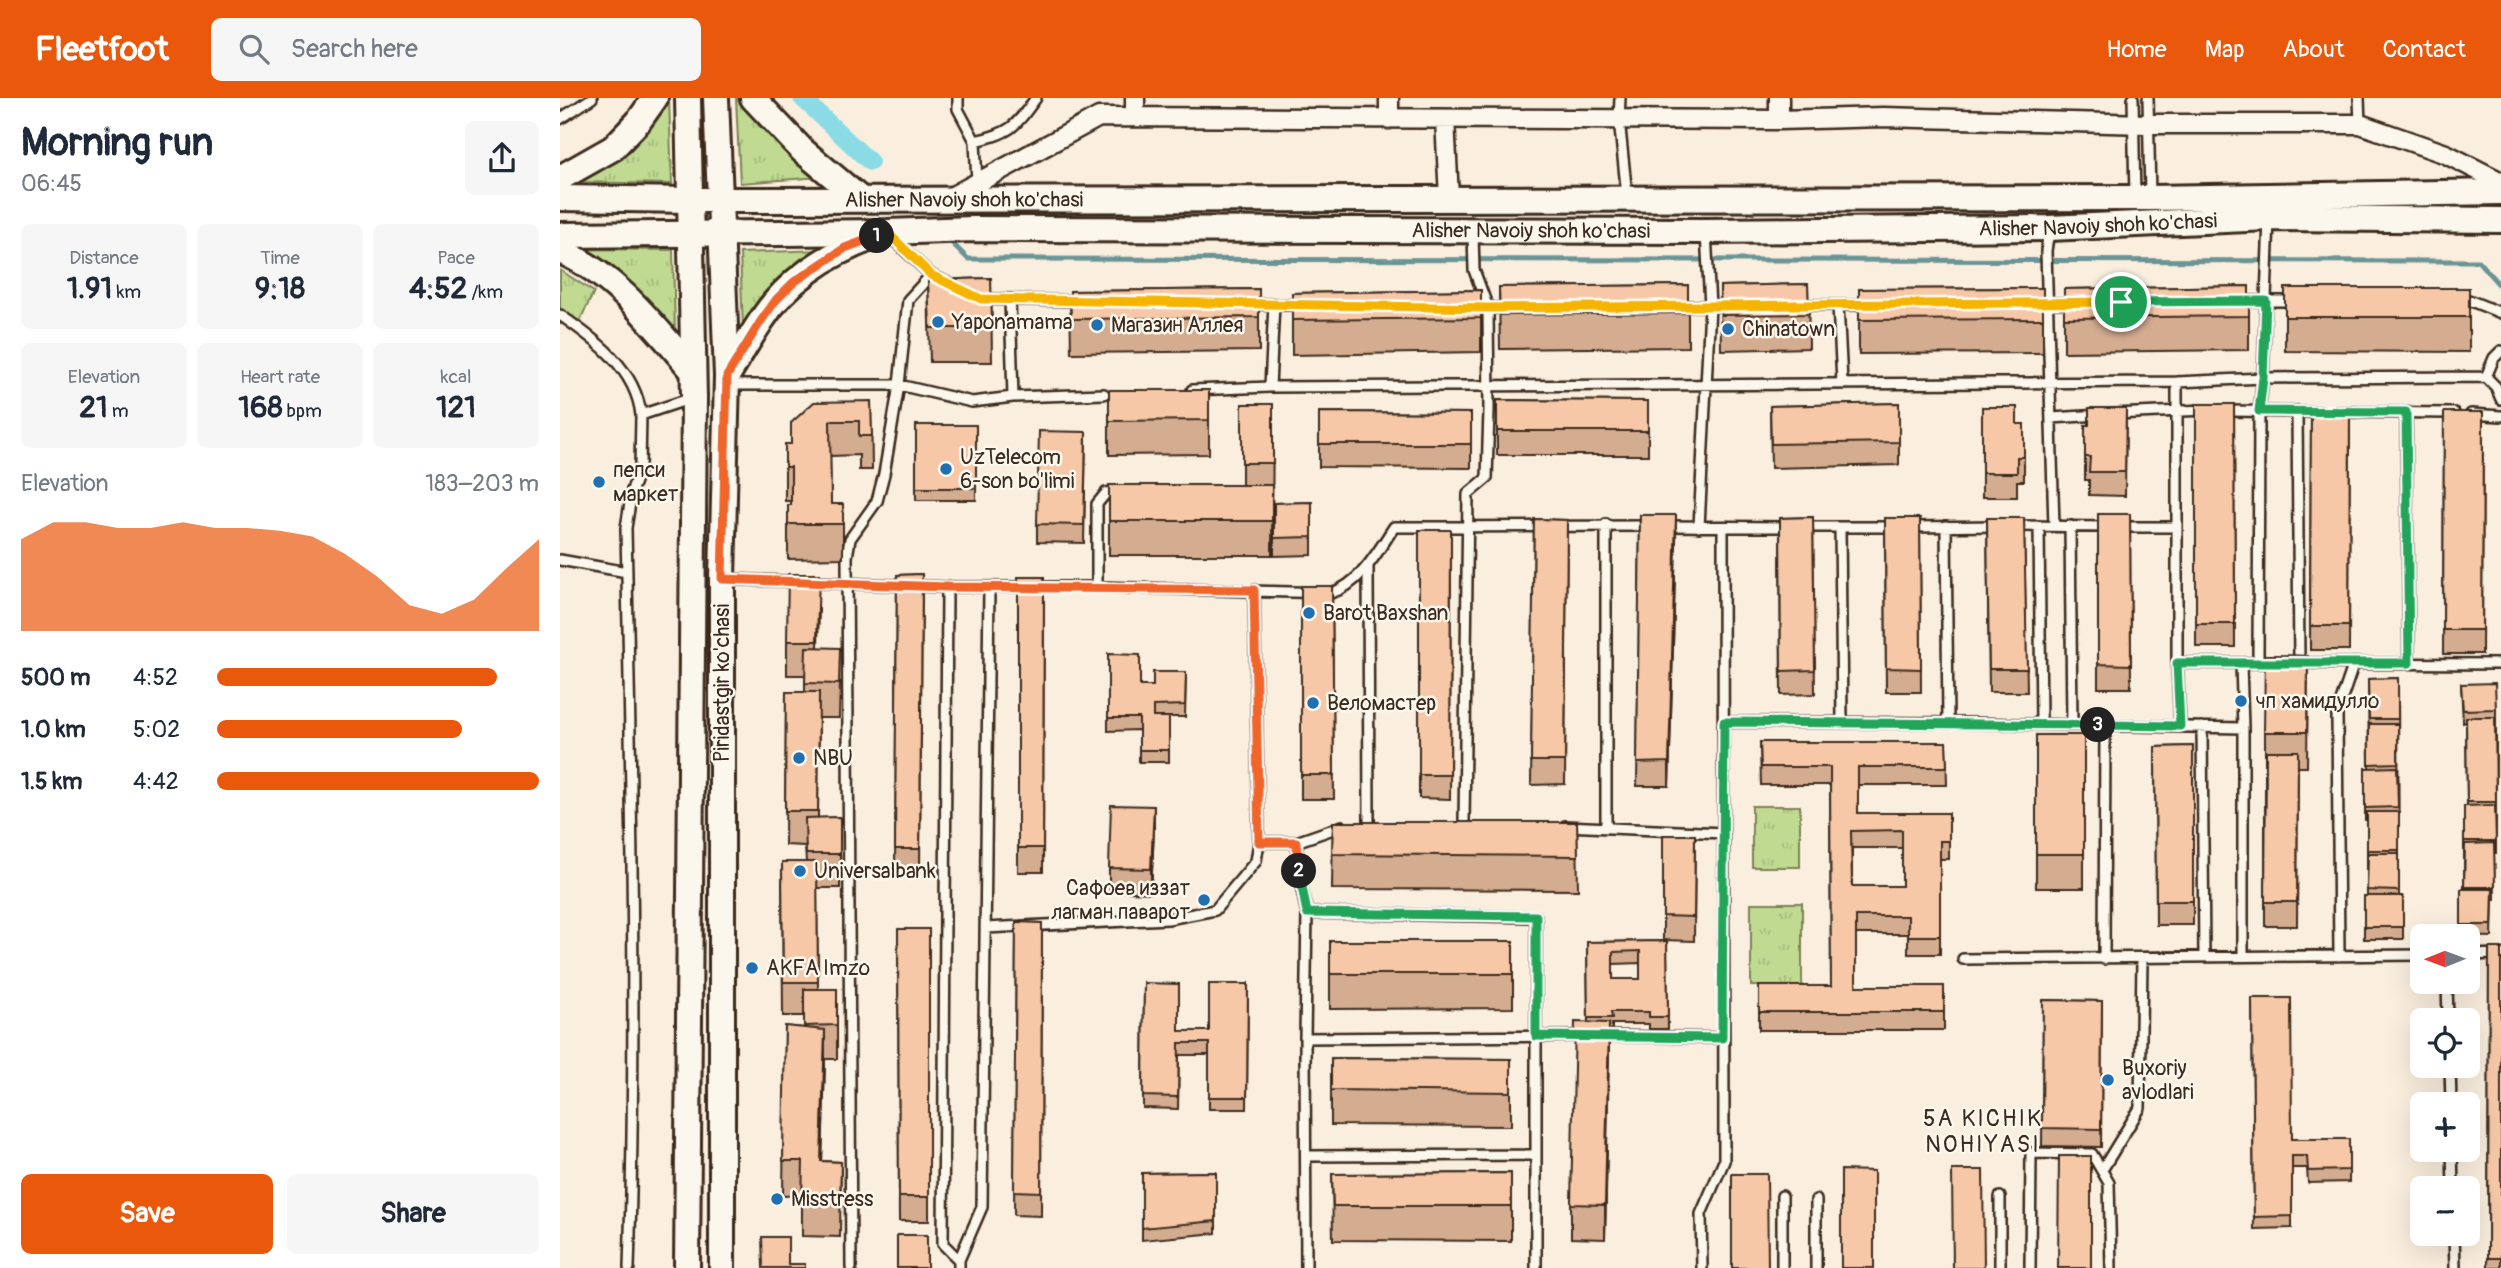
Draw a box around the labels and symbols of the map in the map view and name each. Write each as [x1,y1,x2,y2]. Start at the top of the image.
street label: Alisher Navoiy shoh ko'chasi [845,186,1084,213]
street label: Alisher Navoiy shoh ko'chasi [1978,207,2218,242]
street label: Alisher Navoiy shoh ko'chasi [1412,217,1651,244]
pin: 1 [860,218,894,254]
pin [2091,272,2151,332]
place label: Yaponamama [951,309,1073,336]
place label: Магазин Аллея [1111,312,1243,339]
marker: Yaponamama [930,314,946,330]
place label: Chinatown [1742,316,1835,343]
marker: Магазин Аллея [1089,317,1105,333]
marker: Chinatown [1720,321,1736,337]
place label: UzTelecom 6-son bo'limi [960,444,1075,495]
place label: пепси маркет [613,457,679,508]
marker: UzTelecom 6-son bo'limi [938,461,954,477]
marker: пепси маркет [591,474,607,490]
place label: Barot Baxshan [1323,600,1448,627]
street label: Piridastgir ko'chasi [709,604,736,762]
marker: Barot Baxshan [1301,605,1317,621]
place label: чп хамидулло [2255,688,2379,715]
place label: Веломастер [1327,690,1436,717]
marker: чп хамидулло [2233,693,2249,709]
marker: Веломастер [1305,695,1321,711]
pin: 3 [2080,708,2116,742]
place label: NBU [813,745,853,772]
marker: NBU [791,750,807,766]
pin: 2 [1282,854,1316,888]
place label: Universalbank [814,858,936,885]
marker: Universalbank [792,863,808,879]
place label: Сафоев иззат лагман паварот [1051,875,1190,926]
marker: Сафоев иззат лагман паварот [1196,892,1212,908]
north arrow [2410,924,2480,994]
place label: AKFA Imzo [766,955,870,982]
marker: AKFA Imzo [744,960,760,976]
place label: Buxoriy avlodlari [2122,1055,2194,1106]
marker: Buxoriy avlodlari [2100,1072,2116,1088]
district label: 5A KICHIK NOHIYASI [1923,1104,2043,1159]
place label: Misstress [791,1186,874,1213]
marker: Misstress [769,1191,785,1207]

